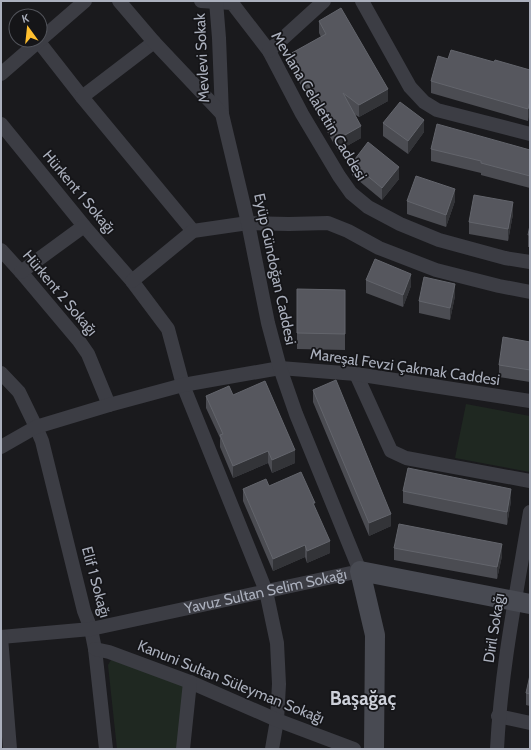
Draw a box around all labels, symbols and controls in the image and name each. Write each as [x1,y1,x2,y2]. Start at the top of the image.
north arrow [8,8,48,48]
text: K [20,11,31,26]
street label: Mevlevi Sokak [191,13,213,103]
street label: Mevlana Celalettin Caddesi [267,28,371,184]
street label: Hürkent 1 Sokağı [39,147,119,237]
street label: Eyüp Gündoğan Caddesi [250,192,300,346]
street label: Hürkent 2 Sokağı [19,246,101,340]
street label: Mareşal Fevzi Çakmak Caddesi [309,345,501,389]
street label: Elif 1 Sokağı [78,544,114,620]
street label: Yavuz Sultan Selim Sokağı [182,565,348,618]
street label: Diril Sokağı [480,592,508,664]
street label: Kanuni Sultan Süleyman Sokağı [135,636,327,728]
district label: Başağaç [330,687,397,710]

